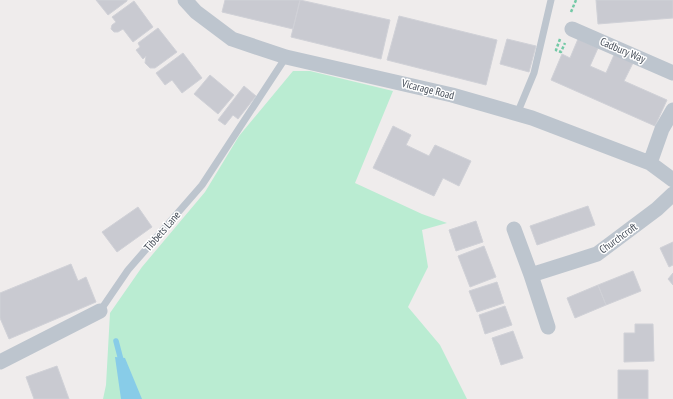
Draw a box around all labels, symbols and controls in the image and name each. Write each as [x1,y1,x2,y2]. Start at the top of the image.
street label: Cadbury Way [598,34,649,66]
street label: Vicarage Road [399,75,456,102]
street label: Tibbets Lane [141,208,184,254]
street label: Churchcroft [596,219,640,257]

